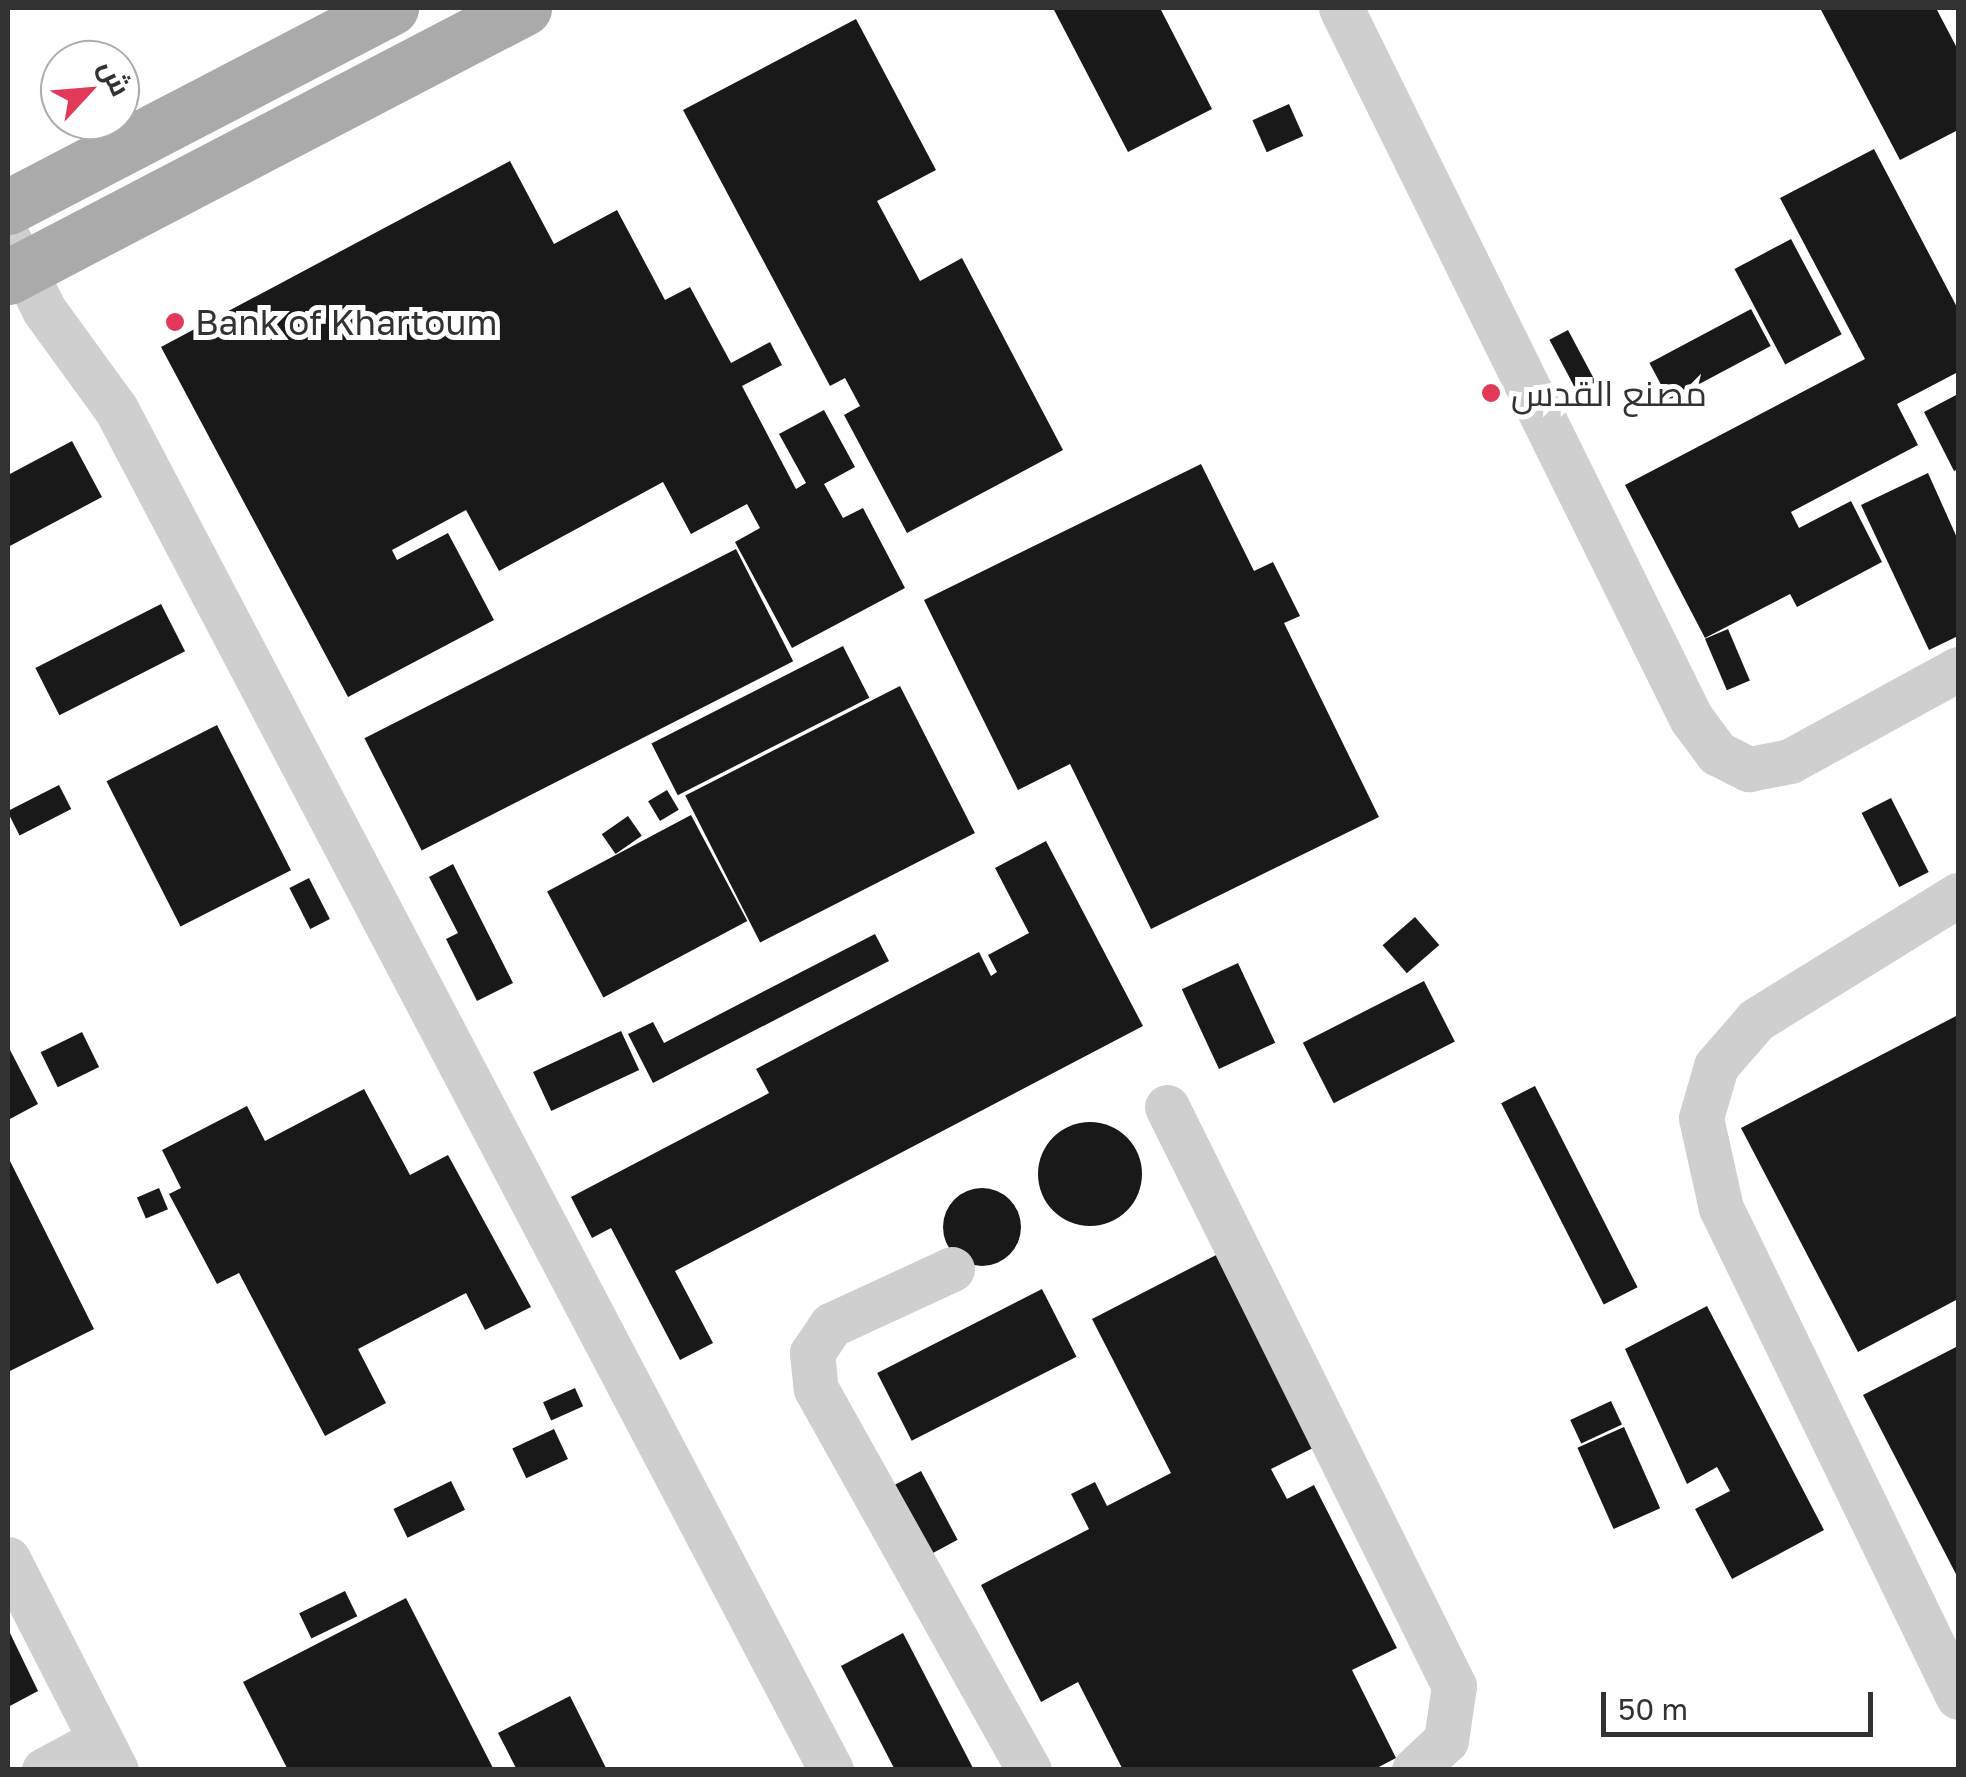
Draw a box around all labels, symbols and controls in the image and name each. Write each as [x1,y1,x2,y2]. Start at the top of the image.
north arrow [40,40,140,140]
text: ش [93,54,138,101]
place label: Bank of Khartoum [195,301,497,343]
marker: Bank of Khartoum [164,311,186,333]
place label: مصنع القدس [1511,372,1707,414]
marker: مصنع القدس [1480,382,1502,404]
scale bar [1606,1672,1878,1734]
text: 50 m [1618,1691,1688,1727]

